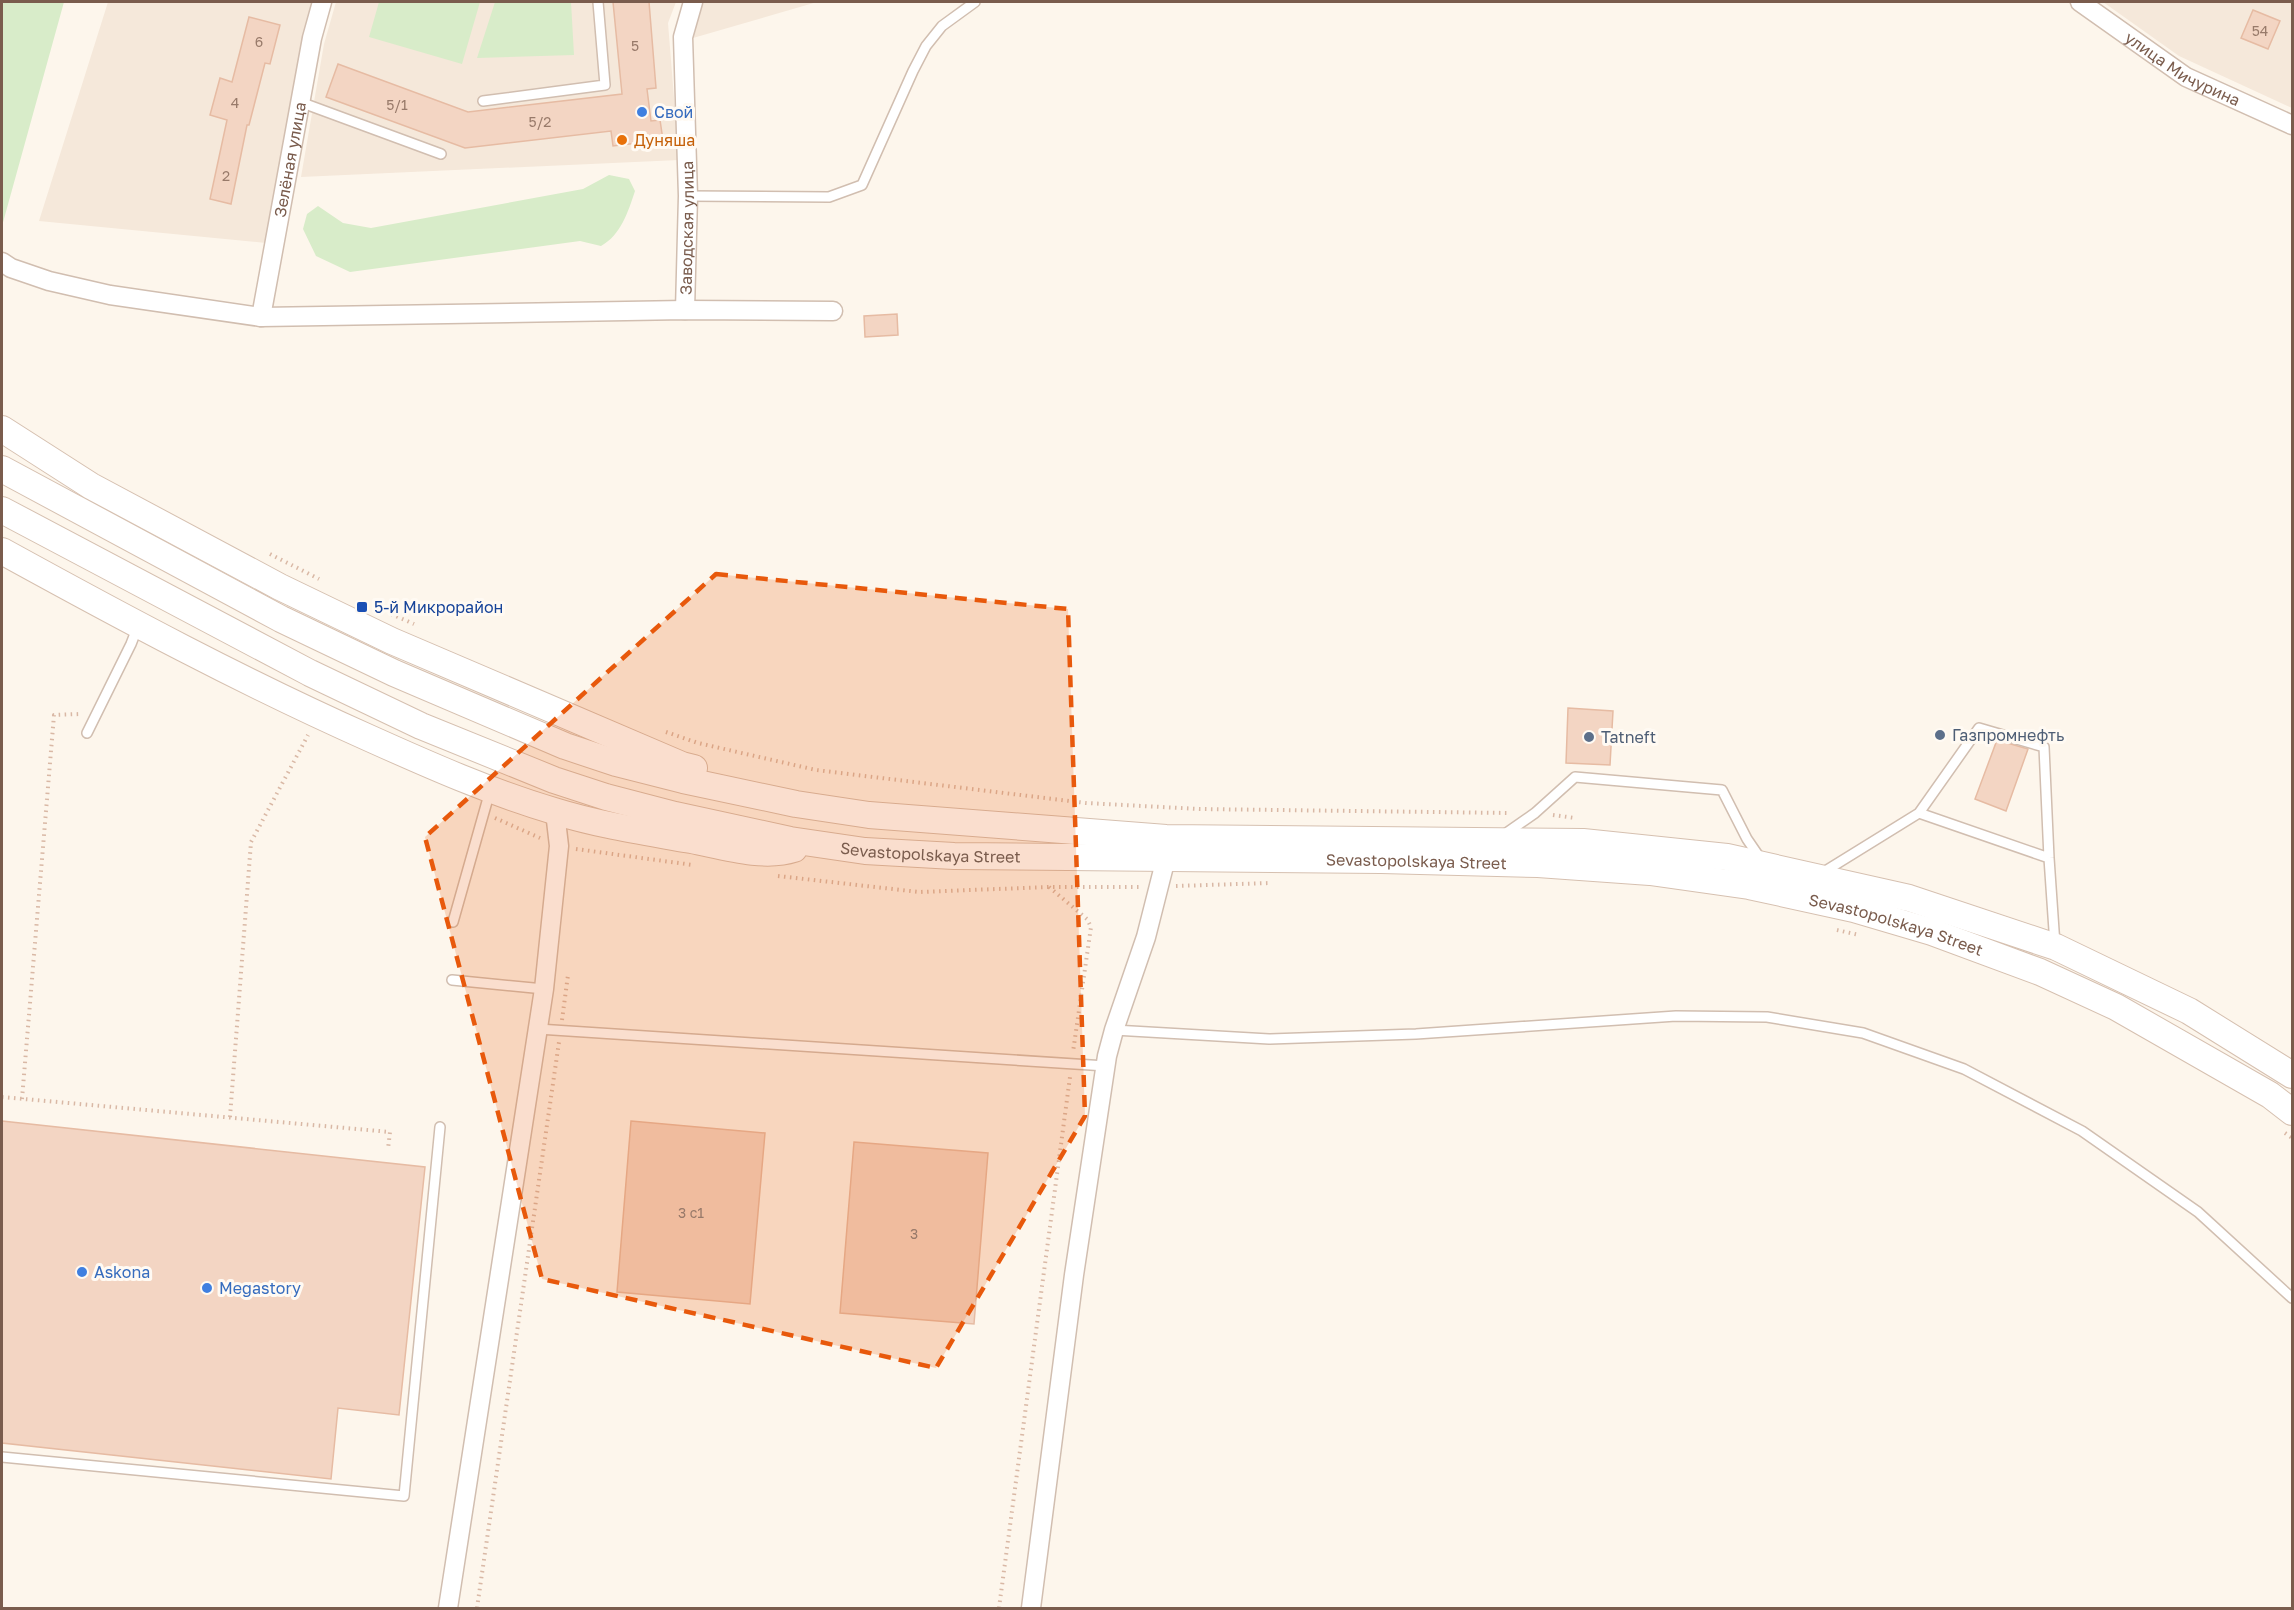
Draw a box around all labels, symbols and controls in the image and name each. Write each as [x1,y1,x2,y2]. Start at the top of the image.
house number: 54 [2252,22,2268,39]
street label: улица Мичурина [2121,27,2243,110]
house number: 6 [255,33,263,50]
house number: 5 [631,37,639,54]
house number: 4 [231,94,239,111]
house number: 5/1 [386,96,408,113]
street label: Зелёная улица [269,100,310,219]
place label: Свой [654,102,693,122]
marker: Свой [635,105,649,119]
house number: 5/2 [529,113,551,130]
place label: Дуняша [634,130,695,150]
marker: Дуняша [615,133,629,147]
street label: Заводская улица [675,161,698,295]
house number: 2 [222,167,230,184]
place label: 5-й Микрорайон [374,597,503,617]
marker: 5-й Микрорайон [355,600,369,614]
place label: Газпромнефть [1952,725,2064,745]
place label: Tatneft [1601,727,1656,747]
marker: Газпромнефть [1933,728,1947,742]
marker: Tatneft [1582,730,1596,744]
street label: Sevastopolskaya Street [839,837,1021,867]
street label: Sevastopolskaya Street [1326,849,1507,873]
street label: Sevastopolskaya Street [1807,889,1986,960]
house number: 3 с1 [678,1204,704,1221]
house number: 3 [910,1225,918,1242]
place label: Askona [94,1262,150,1282]
marker: Askona [75,1265,89,1279]
place label: Megastory [219,1278,301,1298]
marker: Megastory [200,1281,214,1295]

